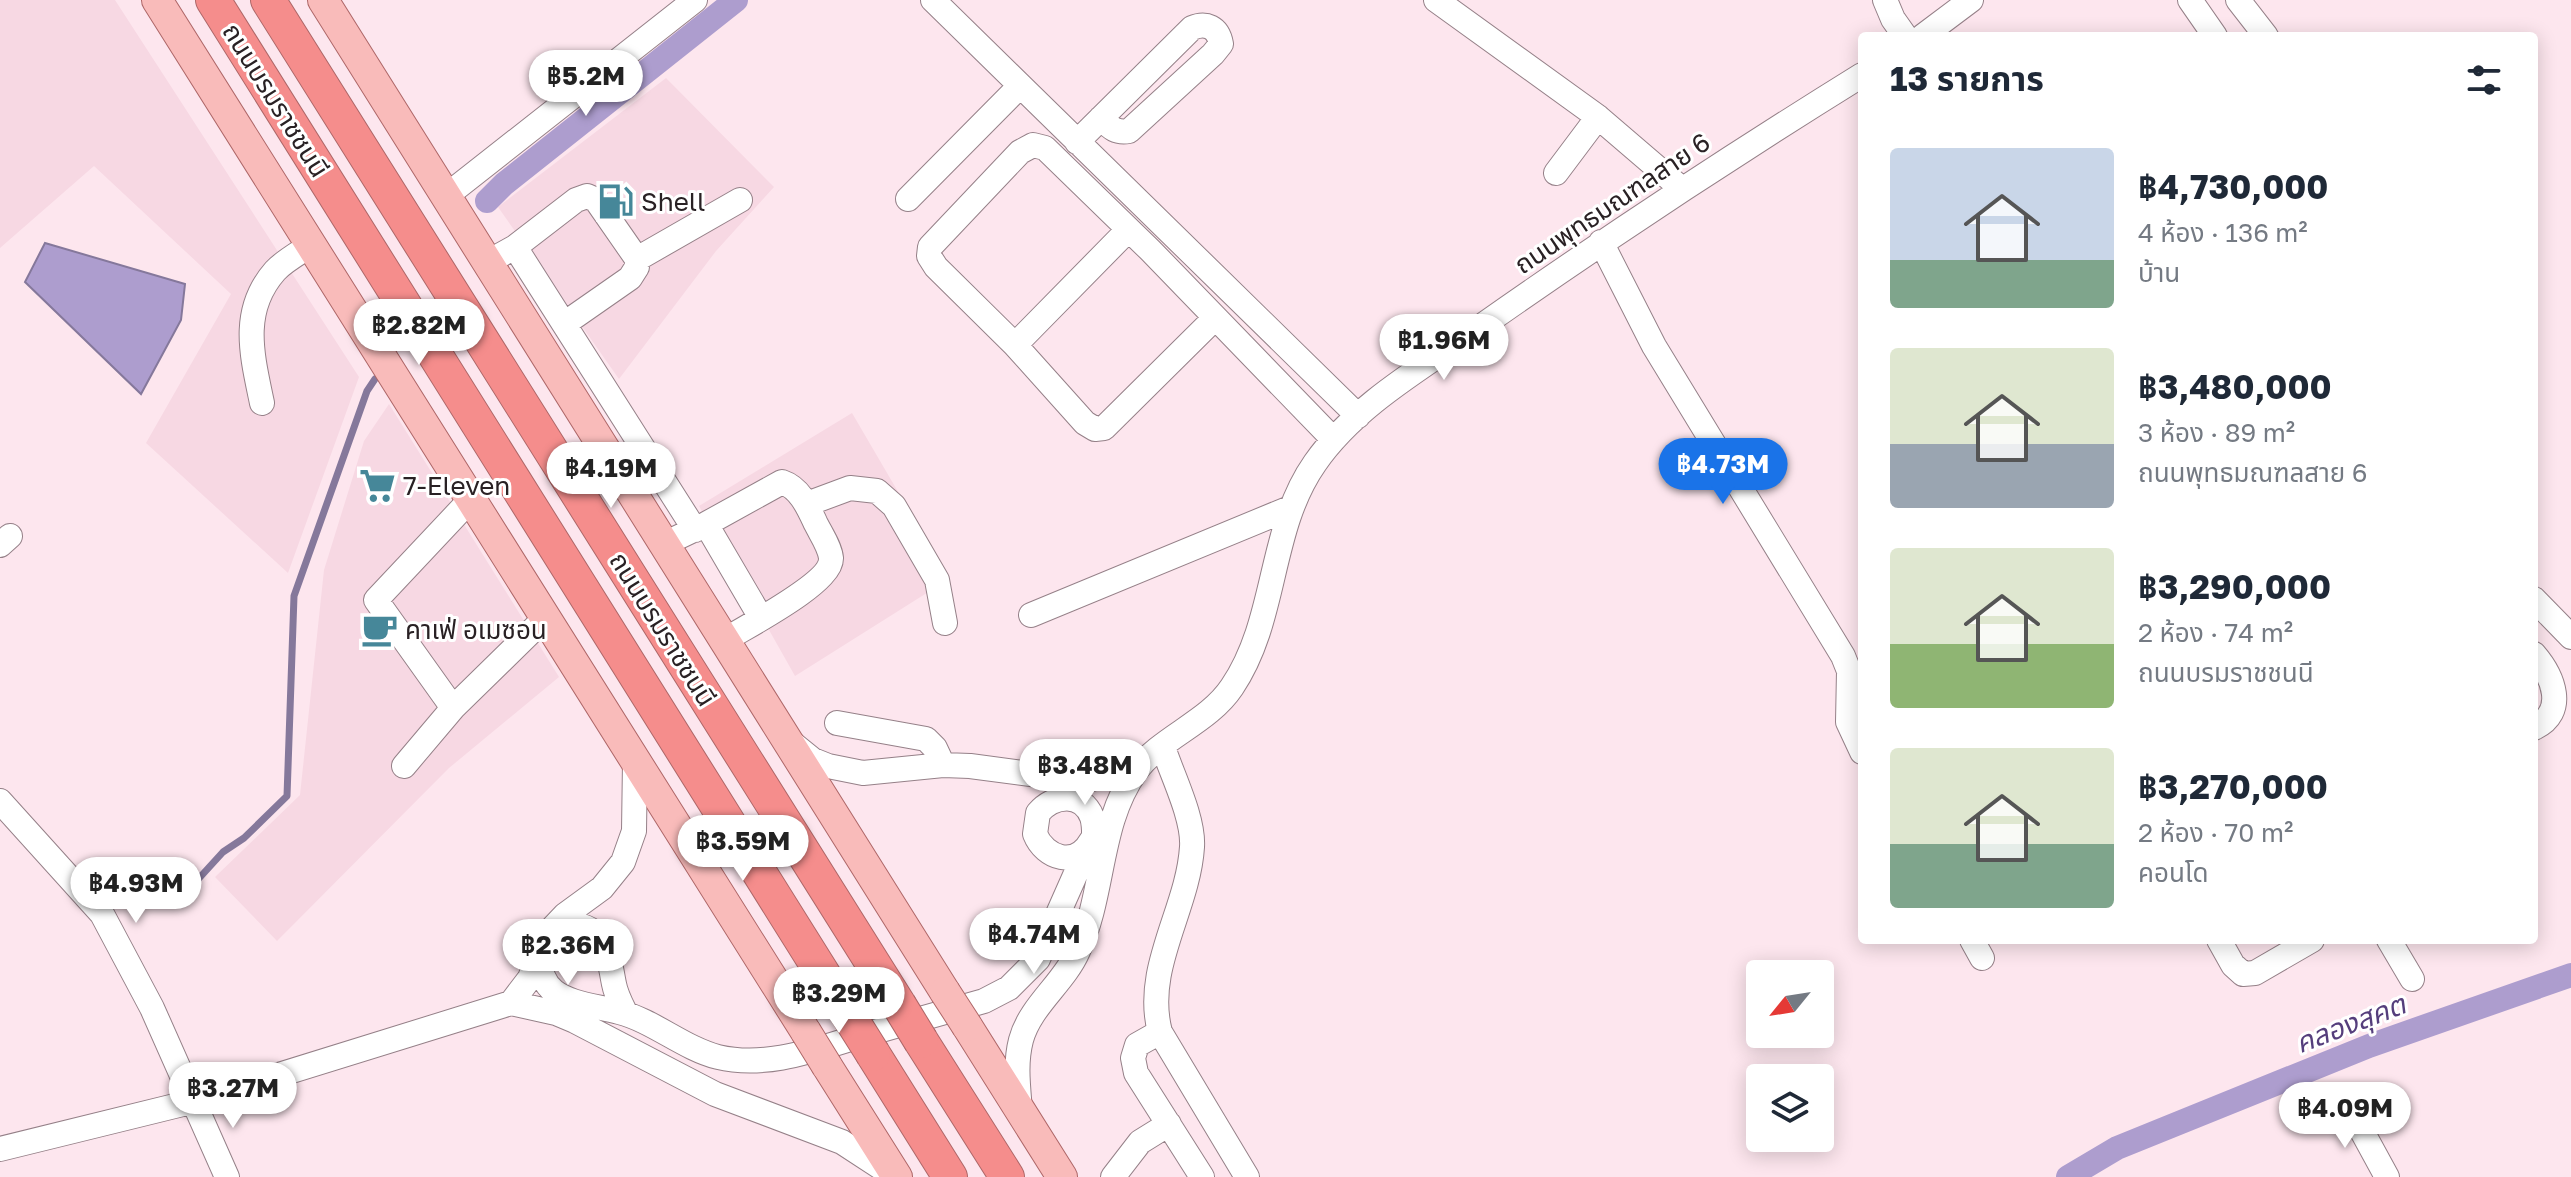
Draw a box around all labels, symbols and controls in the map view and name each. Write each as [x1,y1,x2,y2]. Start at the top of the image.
street label: ถนนบรมราชชนนี [216,17,336,183]
pin: ฿5.2M [530,50,642,118]
text: 13 รายการ [1890,58,2044,98]
icon: filters [2462,58,2506,102]
text: ฿5.2M [547,60,625,91]
street label: ถนนพุทธมณฑลสาย 6 [1508,126,1716,281]
text: ฿4,730,000 [2138,166,2328,206]
icon: home [1954,180,2050,276]
fuel station icon: Shell [596,182,634,220]
place label: Shell [641,186,705,217]
text: 4 ห้อง · 136 m² [2138,217,2308,248]
text: บ้าน [2138,257,2180,288]
pin: ฿2.82M [354,299,484,367]
text: ฿2.82M [372,309,466,340]
pin: ฿1.96M [1379,314,1509,382]
text: ฿1.96M [1398,324,1490,355]
text: ฿3,480,000 [2138,366,2332,406]
icon: home [1954,380,2050,476]
text: 3 ห้อง · 89 m² [2138,417,2295,448]
pin: ฿4.73M [1658,438,1788,506]
pin: ฿4.19M [546,442,676,510]
text: ฿4.73M [1677,448,1769,479]
text: ฿4.19M [565,452,657,483]
text: ถนนพุทธมณฑลสาย 6 [2138,457,2367,488]
supermarket icon: 7-Eleven [358,466,396,504]
place label: 7-Eleven [403,470,510,501]
street label: ถนนบรมราชชนนี [603,546,723,712]
text: ฿3,290,000 [2138,566,2331,606]
icon: home [1954,580,2050,676]
cafe icon: คาเฟ่ อเมซอน [360,610,398,648]
place label: คาเฟ่ อเมซอน [405,614,547,645]
text: 2 ห้อง · 74 m² [2138,617,2293,648]
text: ถนนบรมราชชนนี [2138,657,2314,688]
pin: ฿3.48M [1020,739,1150,807]
text: ฿3.48M [1037,749,1133,780]
text: ฿3,270,000 [2138,766,2328,806]
icon: home [1954,780,2050,876]
pin: ฿3.59M [678,815,808,883]
text: 2 ห้อง · 70 m² [2138,817,2293,848]
text: ฿3.59M [696,825,790,856]
pin: ฿4.93M [71,857,201,925]
text: คอนโด [2138,857,2209,888]
text: ฿4.93M [88,867,184,898]
pin: ฿4.74M [969,908,1099,976]
text: ฿4.74M [987,918,1081,949]
pin: ฿2.36M [503,919,633,987]
text: ฿2.36M [521,929,615,960]
north arrow [1746,960,1834,1048]
map controls [1746,960,1834,1152]
pin: ฿3.29M [774,967,904,1035]
text: ฿3.29M [792,977,886,1008]
water label: คลองสุคต [2290,987,2412,1061]
pin: ฿3.27M [168,1062,298,1130]
button: layers [1746,1064,1834,1152]
text: ฿3.27M [187,1072,279,1103]
pin: ฿4.09M [2280,1082,2410,1150]
text: ฿4.09M [2297,1092,2393,1123]

